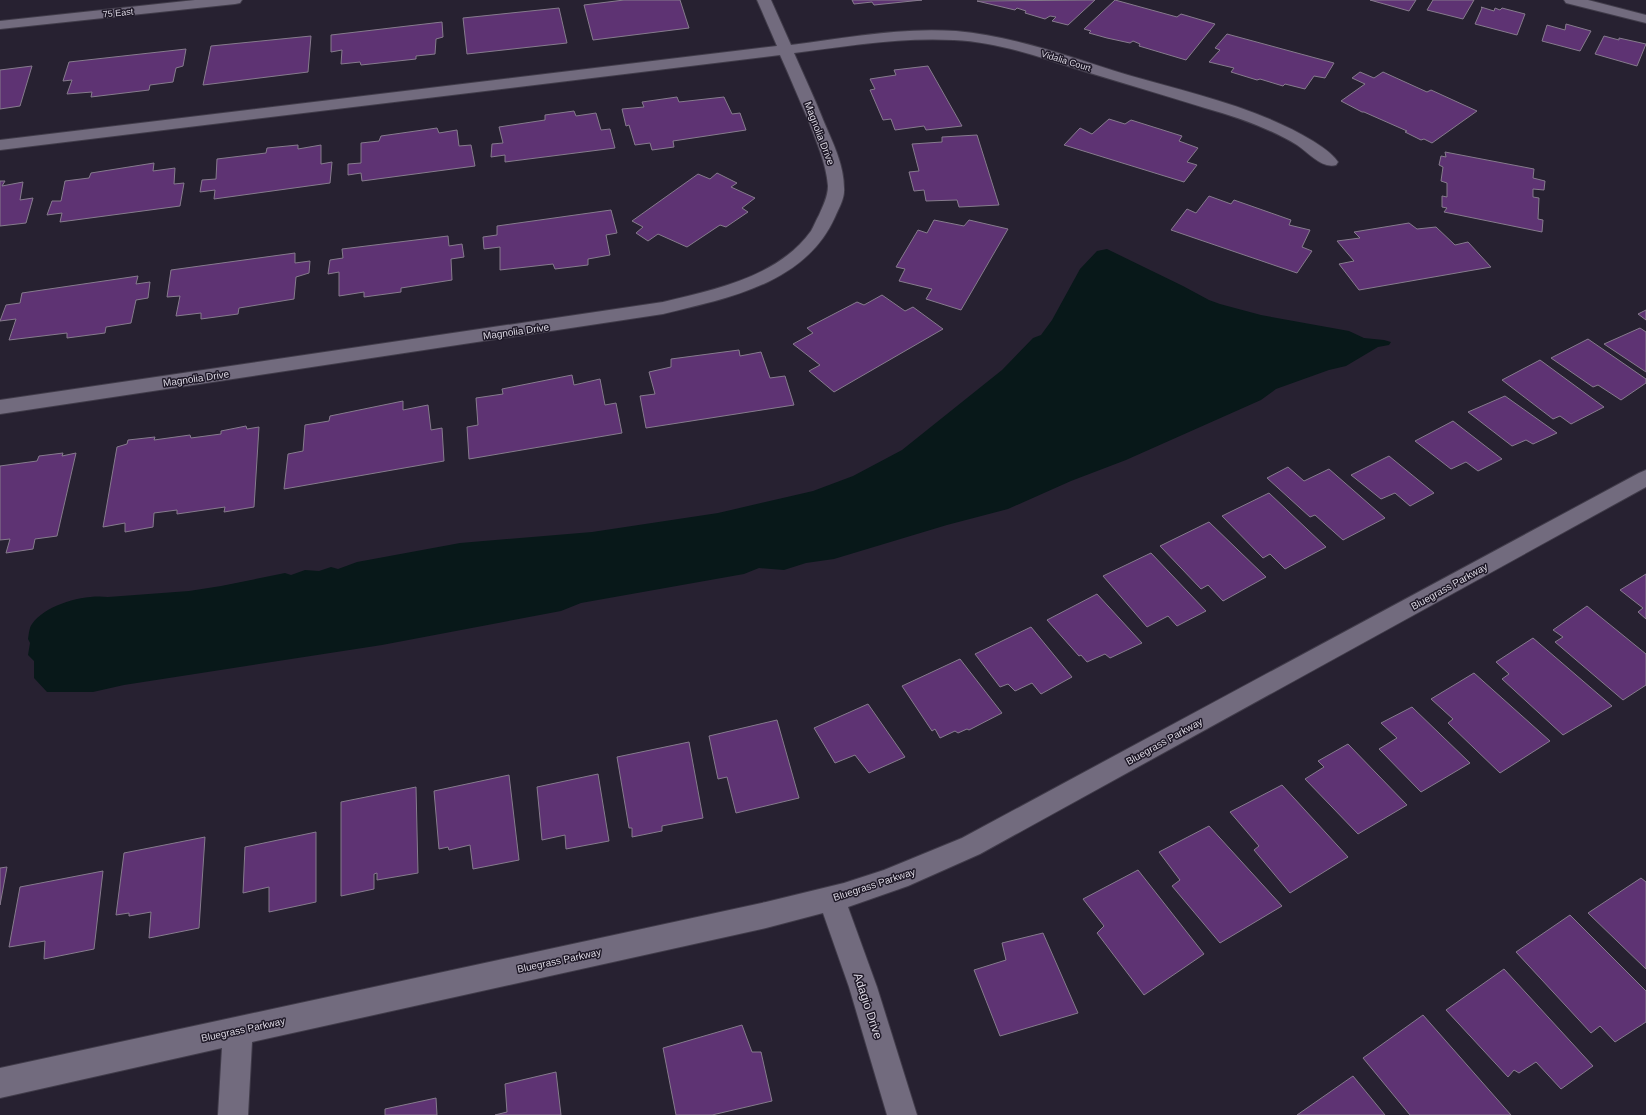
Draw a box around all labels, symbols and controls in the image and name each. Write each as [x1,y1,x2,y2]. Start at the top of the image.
street label: 75 East [102,6,134,20]
street label: Vidalia Court [1040,49,1092,73]
street label: Magnolia Drive [802,100,837,167]
street label: Magnolia Drive [482,321,550,342]
street label: Magnolia Drive [162,368,230,389]
street label: Bluegrass Parkway [1409,561,1489,612]
street label: Bluegrass Parkway [1124,716,1204,767]
street label: Bluegrass Parkway [832,866,917,903]
street label: Bluegrass Parkway [516,946,602,975]
street label: Adagio Drive [851,971,885,1041]
street label: Bluegrass Parkway [200,1015,286,1044]

